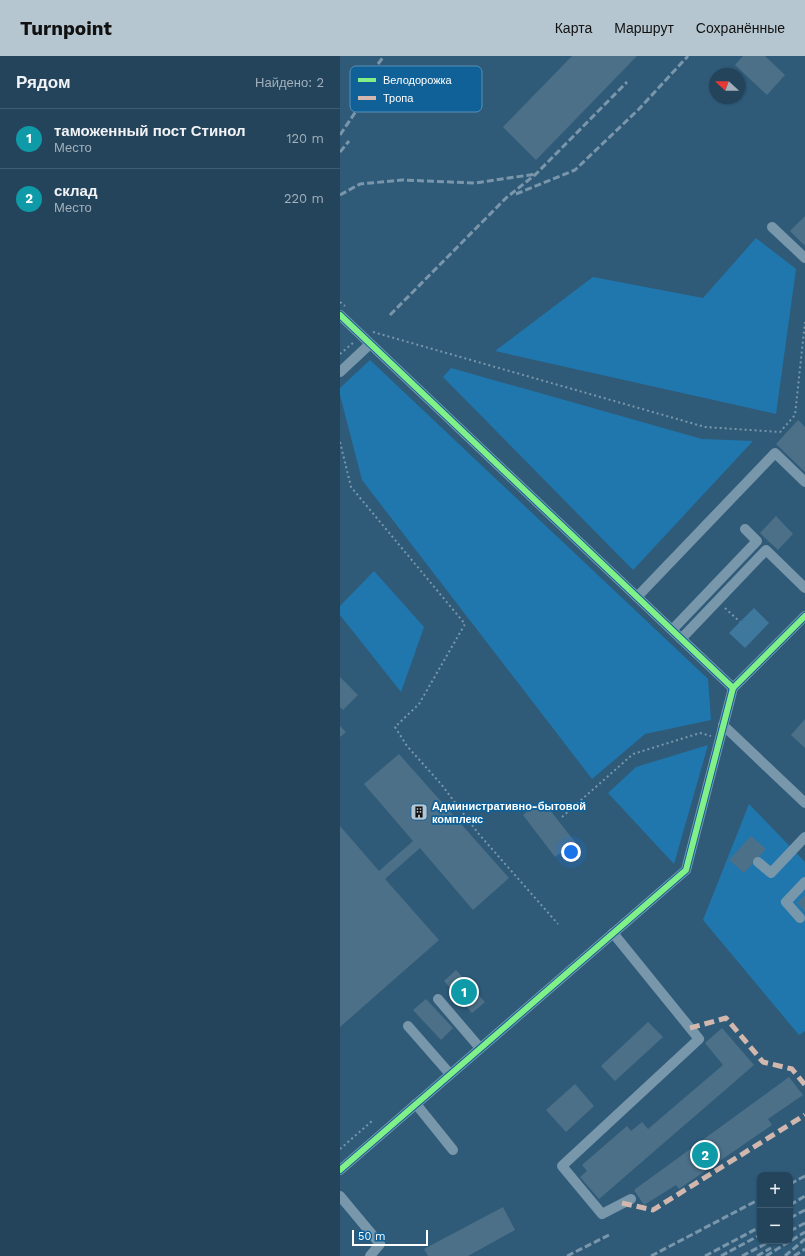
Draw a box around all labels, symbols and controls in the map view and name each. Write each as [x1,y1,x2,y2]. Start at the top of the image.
text: Turnpoint [20,17,112,40]
text: Карта [555,20,592,36]
text: Маршрут [614,20,674,36]
text: Сохранённые [696,20,785,36]
legend [350,66,482,112]
north arrow [709,68,745,104]
text: Рядом [16,72,71,92]
text: Велодорожка [383,74,453,87]
text: Найдено: 2 [255,75,324,90]
text: Тропа [383,92,414,105]
text: таможенный пост Стинол [54,122,246,140]
text: 1 [26,131,32,146]
text: 120 m [286,131,324,146]
text: Место [54,140,92,155]
text: склад [54,182,97,200]
text: 2 [25,191,33,206]
text: 220 m [284,191,324,206]
text: Место [54,200,92,215]
place label: Административно-бытовой комплекс [432,800,586,826]
building icon: Административно-бытовой комплекс [409,802,429,822]
your location [561,842,581,862]
pin: 1 [451,977,477,1007]
pin: 2 [692,1140,718,1170]
map controls [757,1172,793,1244]
button: + [757,1172,793,1208]
button: − [757,1208,793,1244]
scale bar [352,1228,428,1247]
text: 50 m [358,1230,385,1243]

